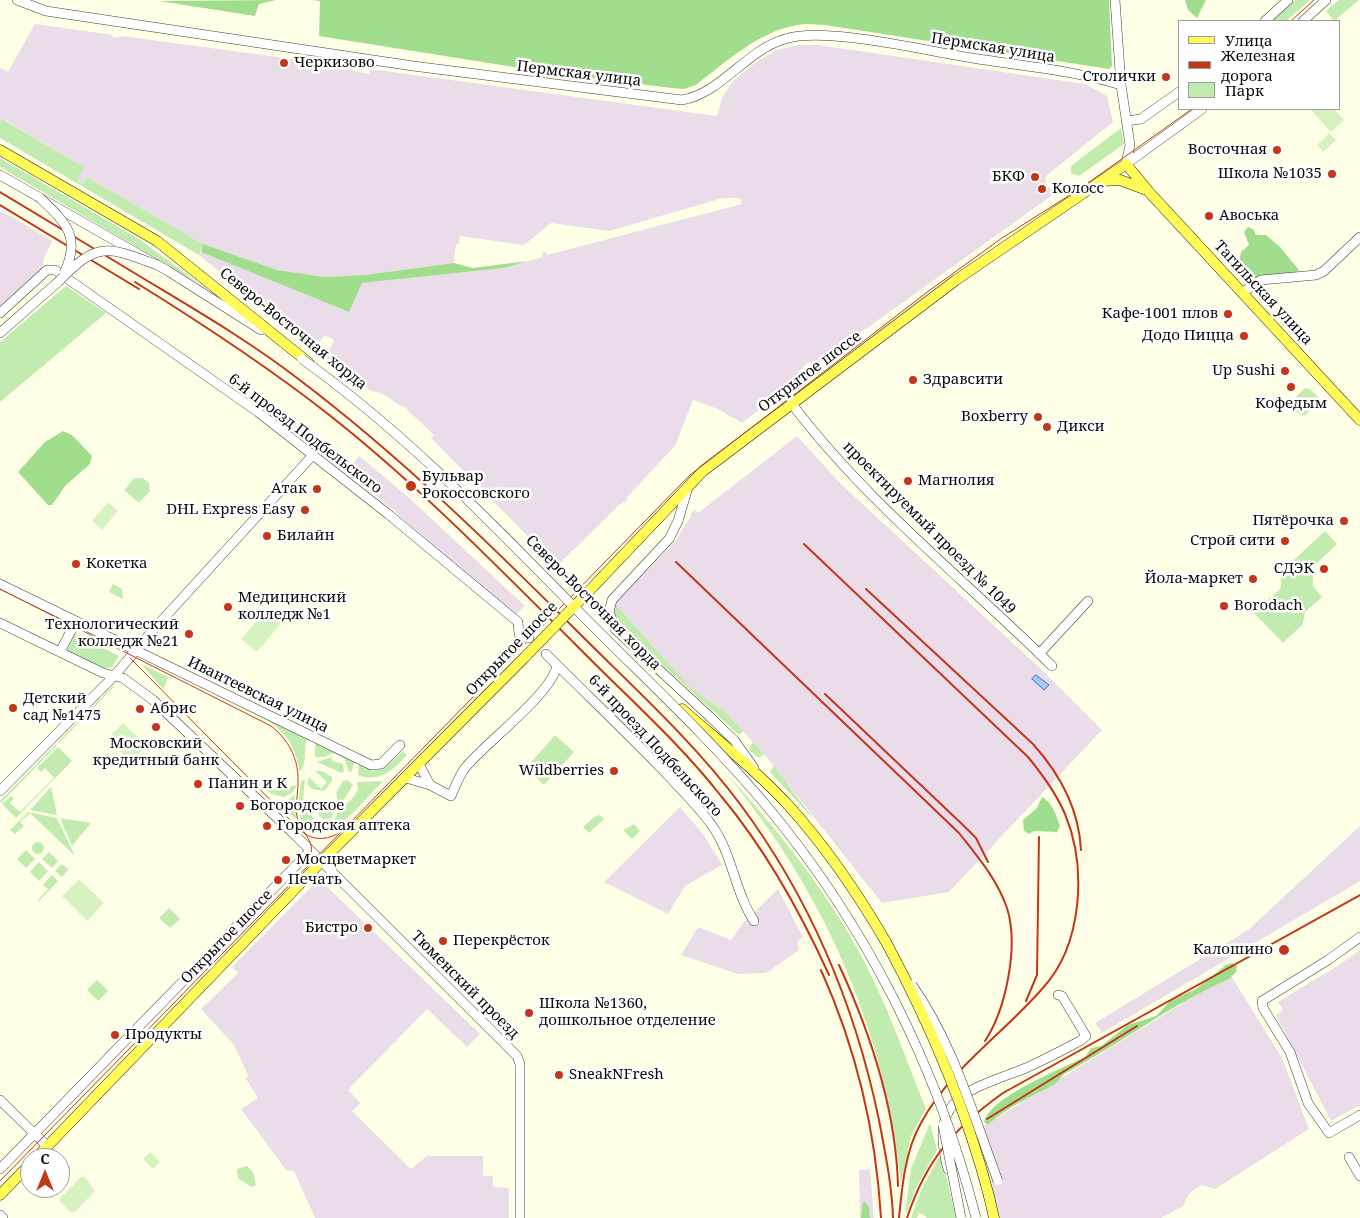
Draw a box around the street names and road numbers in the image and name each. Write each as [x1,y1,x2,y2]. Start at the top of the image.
street label: Пермская улица [930,29,1056,67]
street label: Пермская улица [516,57,642,91]
street label: Тагильская улица [1210,237,1316,349]
street label: Северо-Восточная хорда [216,264,370,394]
street label: Открытое шоссе [755,328,865,416]
street label: 6-й проезд Подбельского [225,370,385,498]
street label: проектируемый проезд № 1049 [839,438,1019,618]
street label: Северо-Восточная хорда [522,532,664,674]
street label: Открытое шоссе [462,598,562,700]
street label: Ивантеевская улица [184,653,332,737]
street label: 6-й проезд Подбельского [584,671,726,821]
street label: Открытое шоссе [177,886,277,988]
street label: Тюменский проезд [407,927,523,1043]

